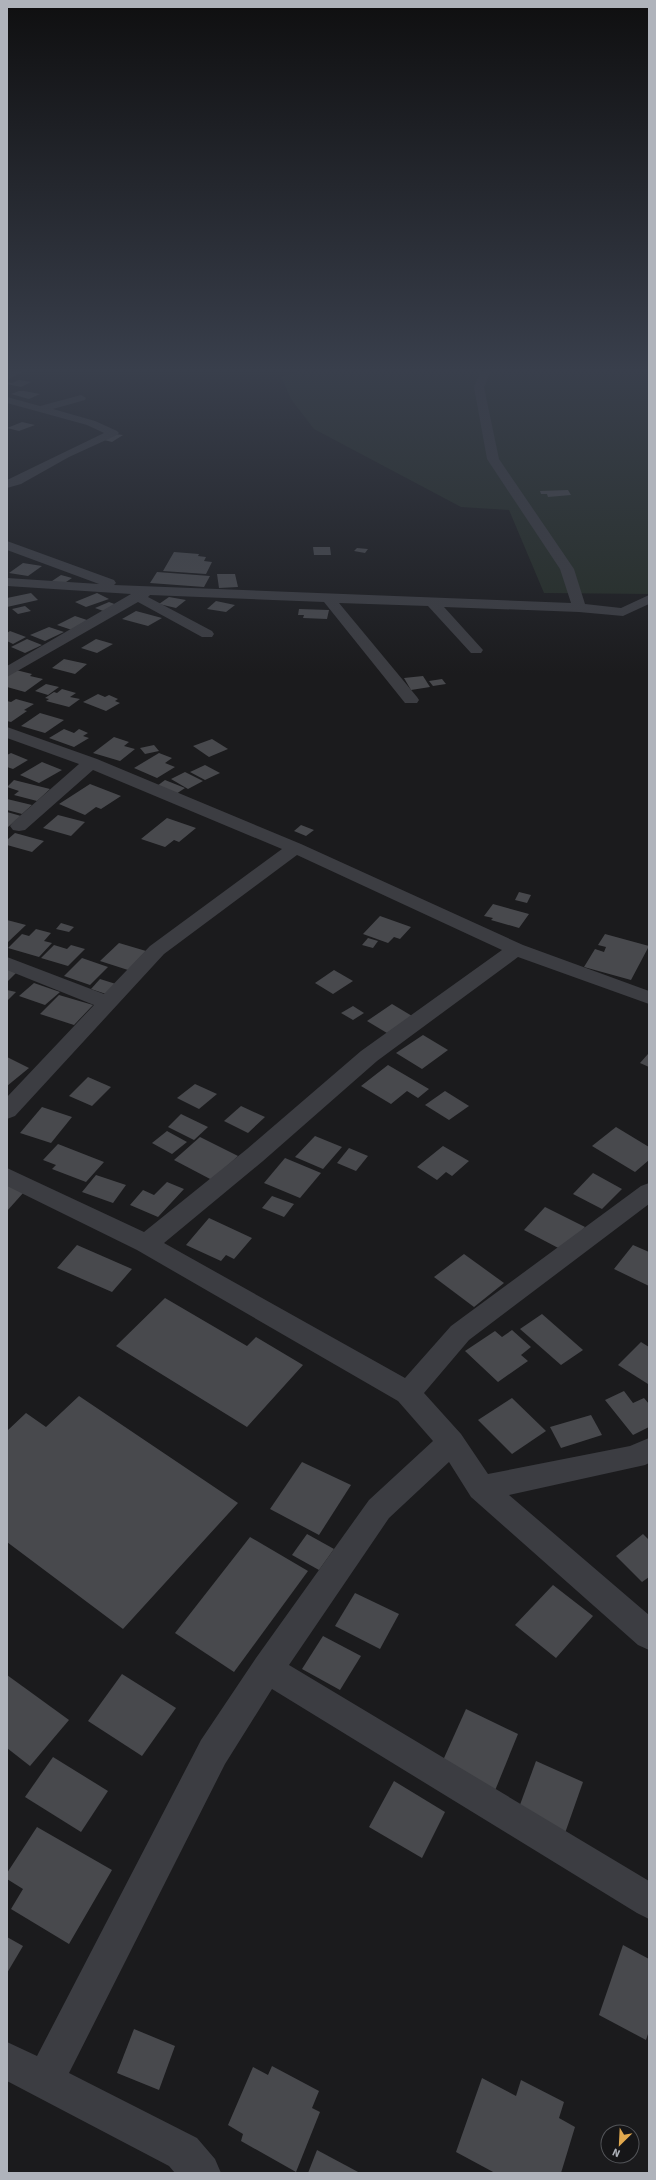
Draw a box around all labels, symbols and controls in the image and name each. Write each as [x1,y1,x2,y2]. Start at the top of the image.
north arrow [600,2124,640,2164]
text: N [610,2144,623,2161]

